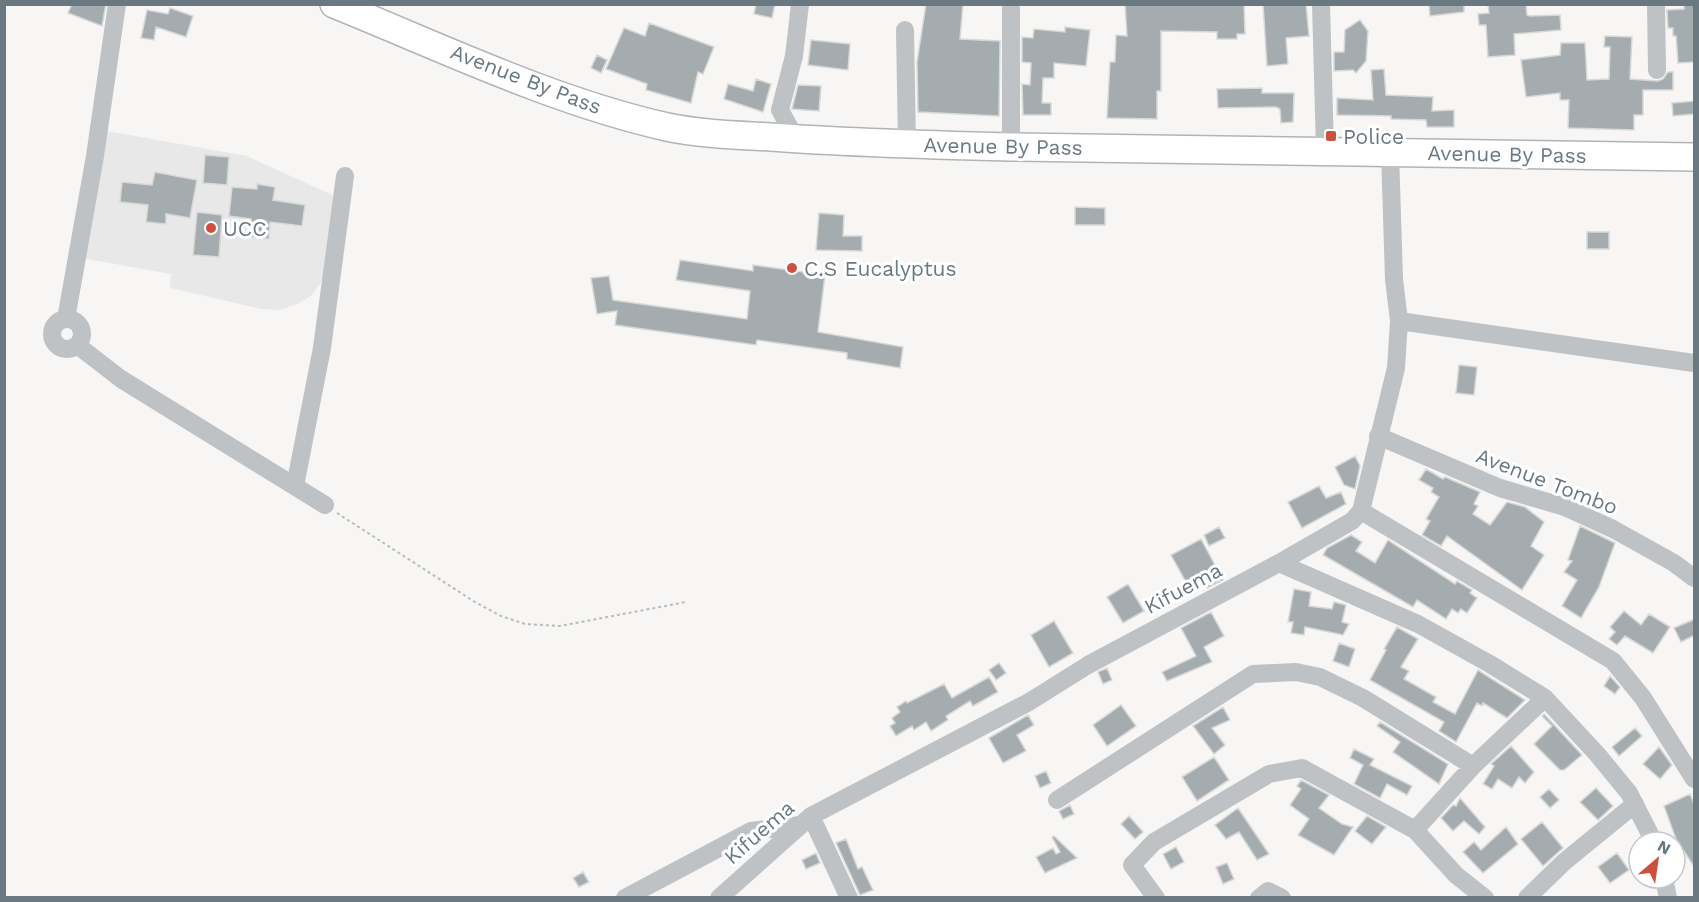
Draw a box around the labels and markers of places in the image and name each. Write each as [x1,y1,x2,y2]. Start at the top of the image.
place label: Police [1343,124,1404,149]
marker: Police [1324,129,1338,143]
place label: UCC [223,216,267,241]
marker: UCC [204,221,218,235]
place label: C.S Eucalyptus [804,256,957,281]
marker: C.S Eucalyptus [785,261,799,275]

